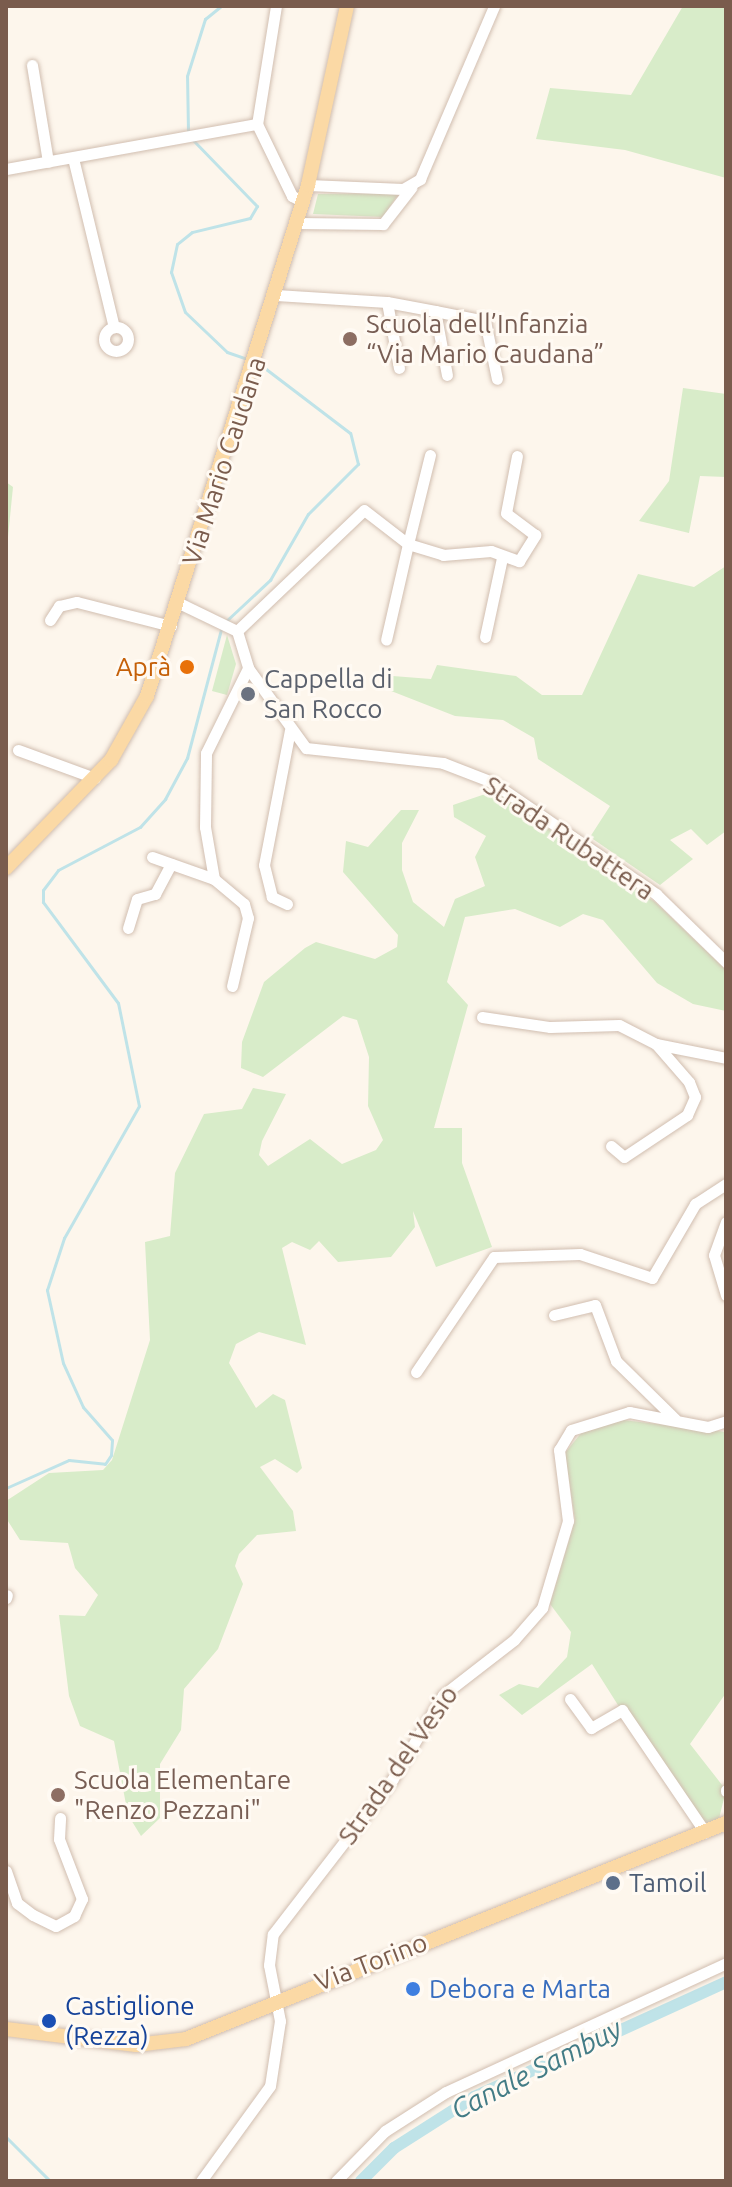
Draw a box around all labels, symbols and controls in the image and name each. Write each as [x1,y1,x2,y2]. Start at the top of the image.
place label: Scuola dell’Infanzia “Via Mario Caudana” [366,308,604,370]
marker: Scuola dell’Infanzia “Via Mario Caudana” [341,330,359,348]
street label: Via Mario Caudana [176,353,272,569]
place label: Aprà [116,651,171,683]
marker: Aprà [178,658,196,676]
place label: Cappella di San Rocco [264,663,393,724]
marker: Cappella di San Rocco [239,685,257,703]
street label: Strada Rubattera [478,769,660,907]
street label: Strada del Vesio [332,1680,464,1850]
place label: Scuola Elementare "Renzo Pezzani" [74,1764,291,1826]
marker: Scuola Elementare "Renzo Pezzani" [49,1786,67,1804]
place label: Tamoil [629,1867,707,1899]
marker: Tamoil [604,1874,622,1892]
street label: Via Torino [311,1926,431,1998]
place label: Debora e Marta [429,1973,611,2005]
marker: Debora e Marta [404,1980,422,1998]
place label: Castiglione (Rezza) [65,1990,195,2052]
marker: Castiglione (Rezza) [40,2012,58,2030]
water label: Canale Sambuy [445,2012,627,2126]

